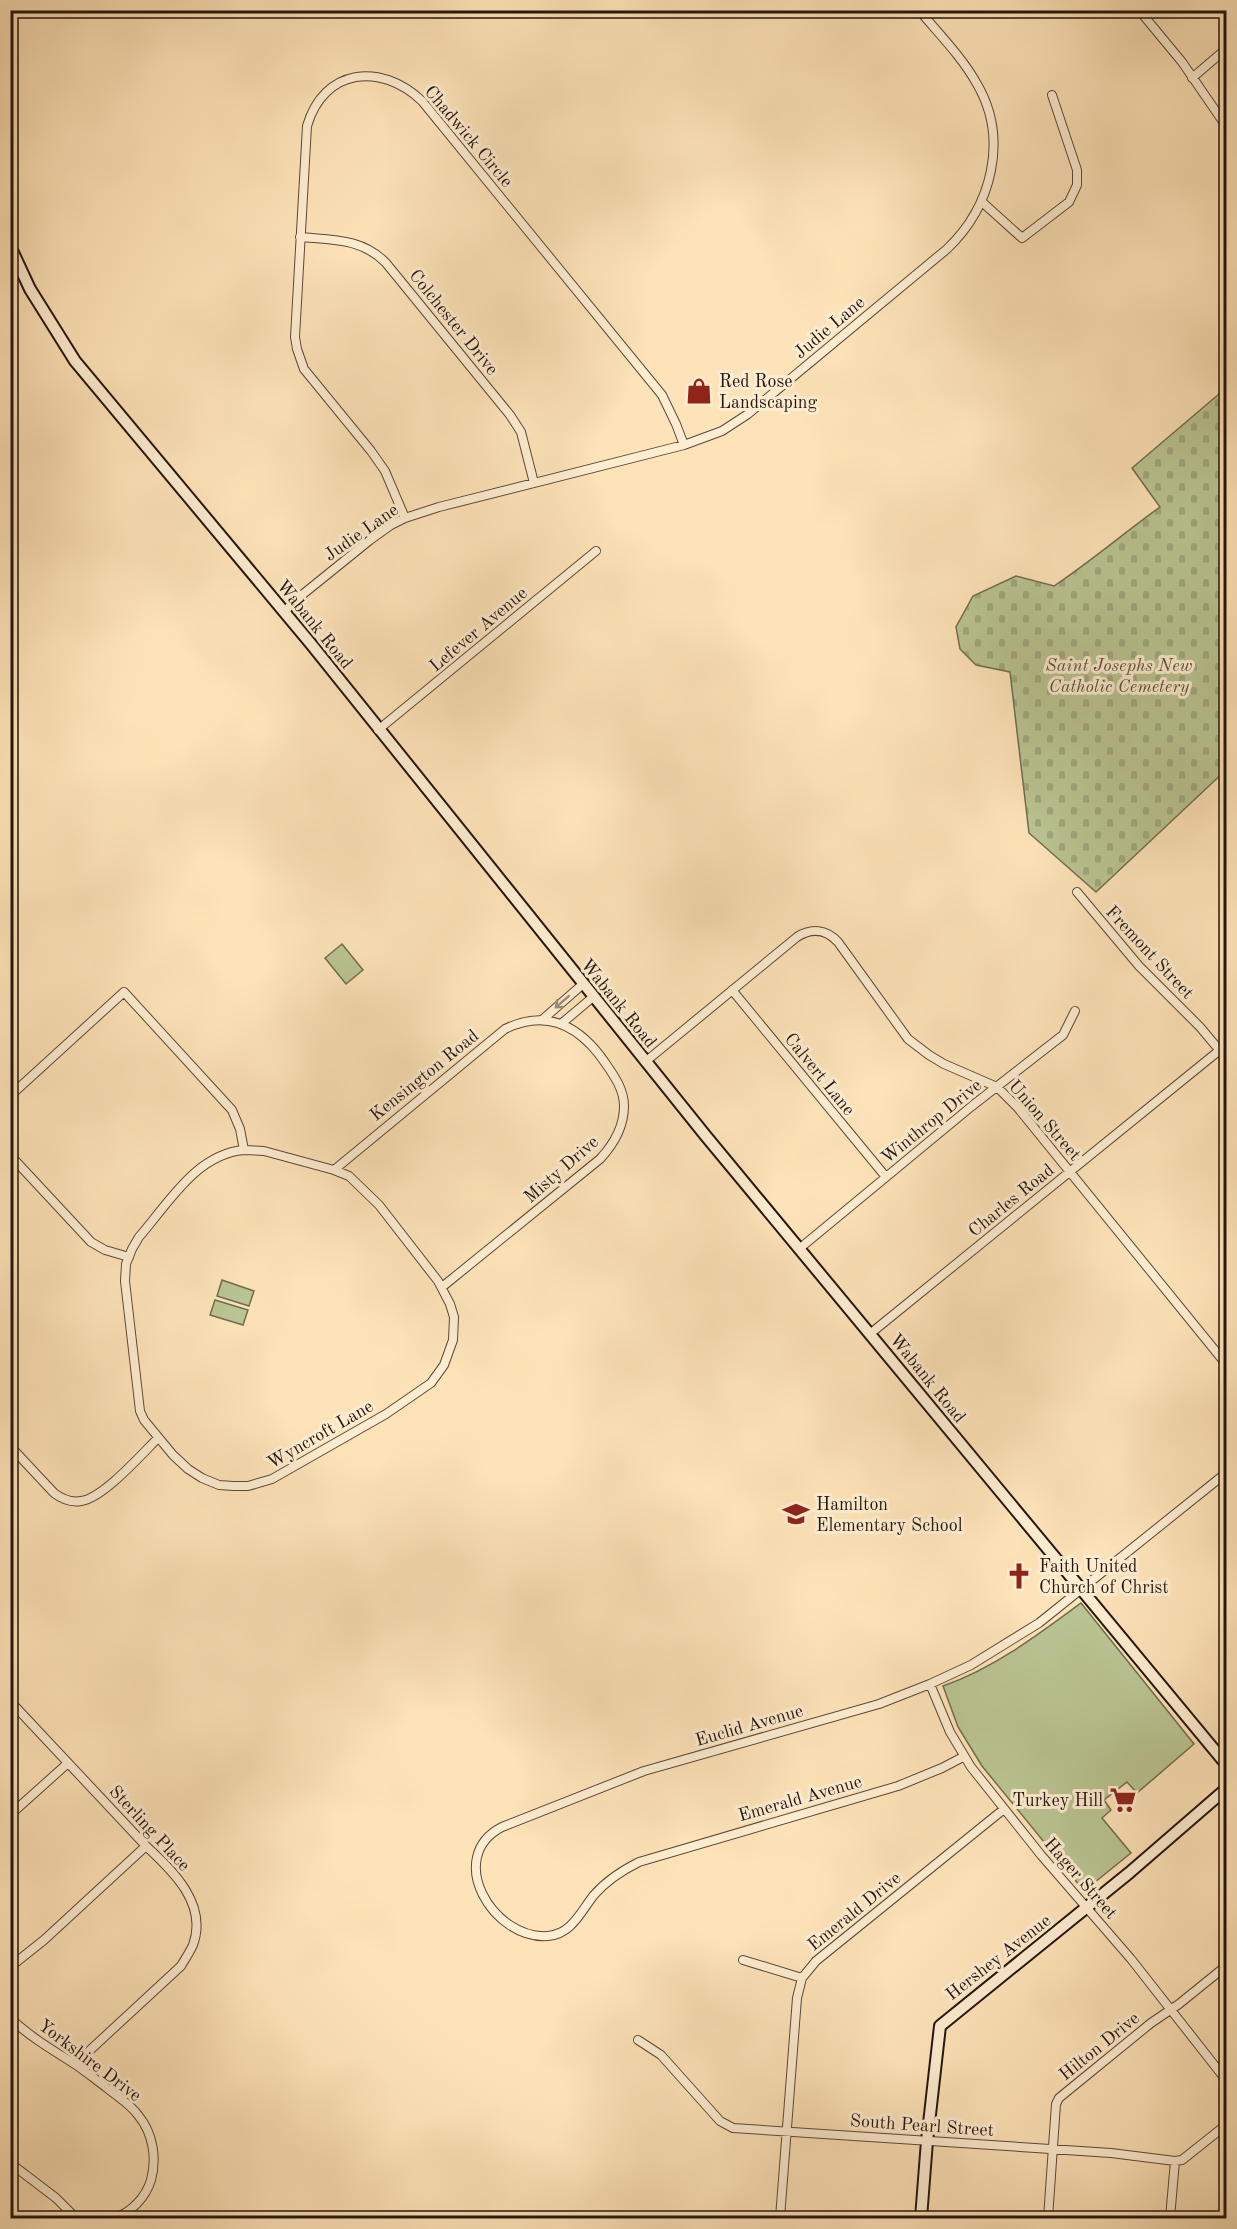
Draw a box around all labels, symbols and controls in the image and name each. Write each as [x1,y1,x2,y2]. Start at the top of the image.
street label: Chadwick Circle [421,82,516,191]
street label: Colchester Drive [405,267,501,379]
street label: Judie Lane [791,293,868,362]
place label: Red Rose Landscaping [719,373,818,412]
shop icon: Red Rose Landscaping [684,376,714,406]
street label: Judie Lane [321,501,402,565]
street label: Wabank Road [273,577,356,673]
street label: Lefever Avenue [426,584,531,676]
park label: Saint Josephs New Catholic Cemetery [1046,657,1193,696]
street label: Fremont Street [1102,903,1197,1003]
street label: Wabank Road [577,956,660,1052]
one-way arrow [555,995,570,1009]
street label: Kensington Road [367,1027,482,1125]
street label: Calvert Lane [781,1030,858,1119]
street label: Winthrop Drive [878,1076,985,1167]
street label: Union Street [1005,1077,1084,1164]
street label: Misty Drive [521,1133,602,1207]
street label: Charles Road [965,1161,1058,1241]
street label: Wabank Road [886,1331,969,1427]
street label: Wyncroft Lane [265,1397,376,1472]
place label: Hamilton Elementary School [816,1496,963,1535]
school or university icon: Hamilton Elementary School [781,1499,811,1529]
place label: Faith United Church of Christ [1039,1558,1169,1597]
church icon: Faith United Church of Christ [1004,1561,1034,1591]
street label: Euclid Avenue [693,1702,805,1750]
street label: Emerald Avenue [736,1773,864,1825]
street label: Sterling Place [105,1783,193,1875]
supermarket icon: Turkey Hill [1108,1785,1138,1815]
place label: Turkey Hill [1012,1792,1103,1810]
street label: Hager Street [1040,1835,1120,1923]
street label: Emerald Drive [805,1869,905,1955]
street label: Hershey Avenue [943,1911,1054,2004]
street label: Hilton Drive [1056,2009,1143,2084]
street label: Yorkshire Drive [35,2016,144,2105]
street label: South Pearl Street [849,2112,995,2140]

